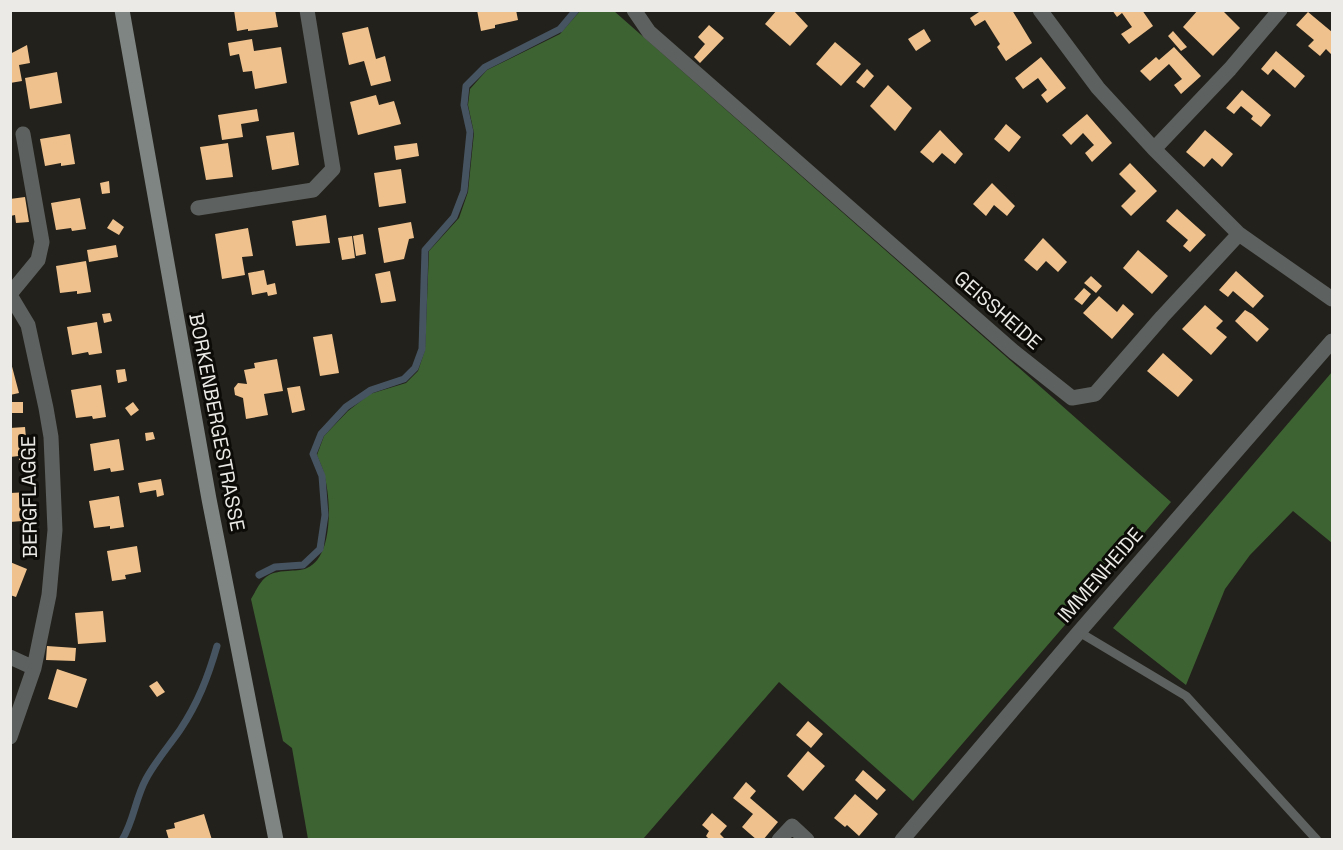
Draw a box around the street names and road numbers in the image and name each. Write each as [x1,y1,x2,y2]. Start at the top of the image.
street label: GEISSHEIDE [949,265,1047,355]
street label: BORKENBERGESTRASSE [183,311,251,533]
street label: BERGFLAGGE [15,436,43,558]
street label: IMMENHEIDE [1052,522,1148,628]

